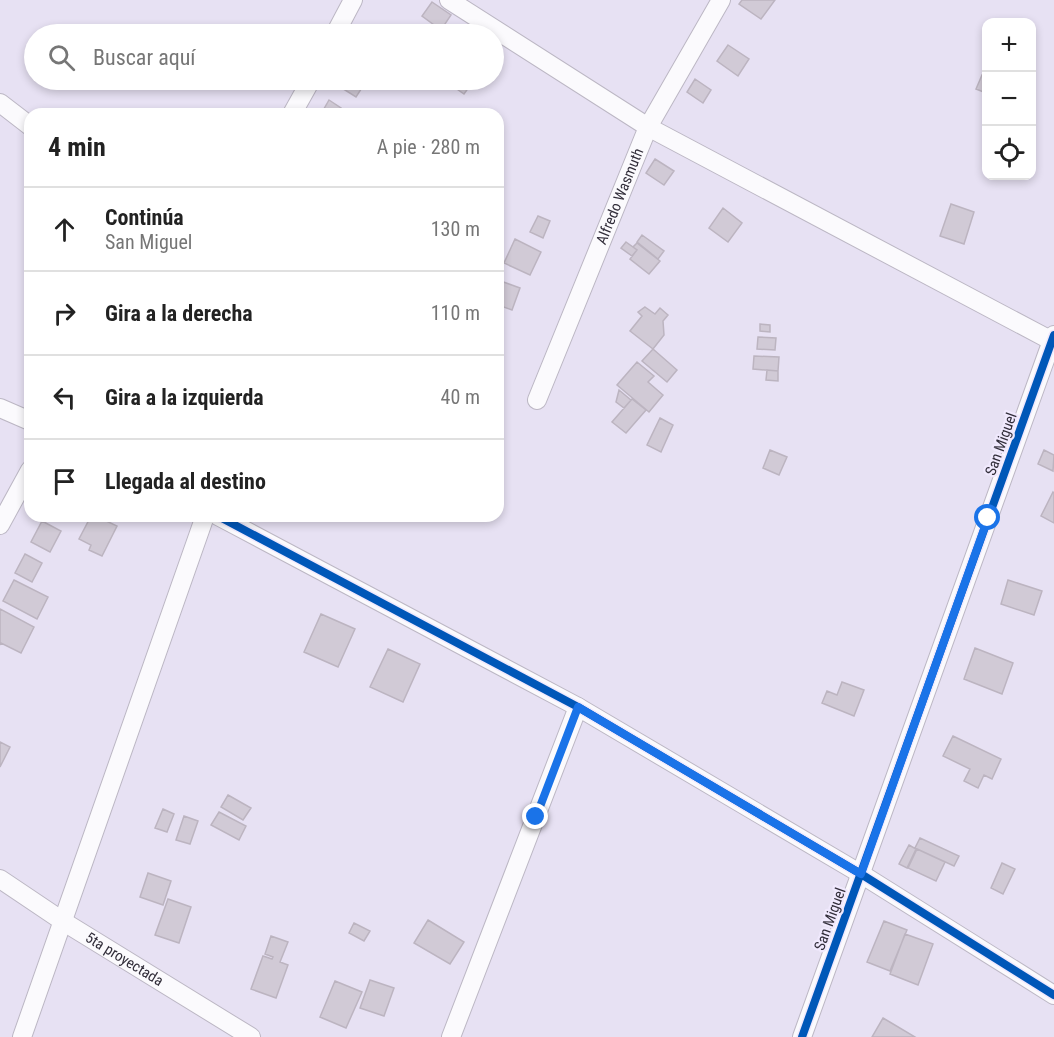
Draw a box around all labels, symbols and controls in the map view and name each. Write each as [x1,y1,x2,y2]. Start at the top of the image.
map controls [982,18,1036,180]
button: + [982,18,1036,72]
search box [24,24,504,90]
icon: search [45,41,78,74]
text: Buscar aquí [93,45,196,70]
button: − [982,72,1036,126]
button: locate [982,126,1036,180]
text: 4 min [48,132,106,162]
text: A pie · 280 m [377,135,480,159]
street label: Alfredo Wasmuth [592,145,647,247]
text: Continúa [105,205,184,230]
icon: ahead [48,213,81,246]
text: 130 m [431,217,480,241]
text: San Miguel [105,230,192,254]
icon: right [48,297,81,330]
text: Gira a la derecha [105,301,253,326]
text: 110 m [431,301,480,325]
icon: left [48,381,81,414]
text: Gira a la izquierda [105,385,264,410]
text: 40 m [441,385,480,409]
street label: San Miguel [981,410,1021,478]
icon: arrive [48,465,81,498]
text: Llegada al destino [105,469,266,494]
route start [974,504,1000,530]
route end [522,803,548,829]
street label: San Miguel [810,885,850,953]
street label: 5ta proyectada [82,928,167,990]

